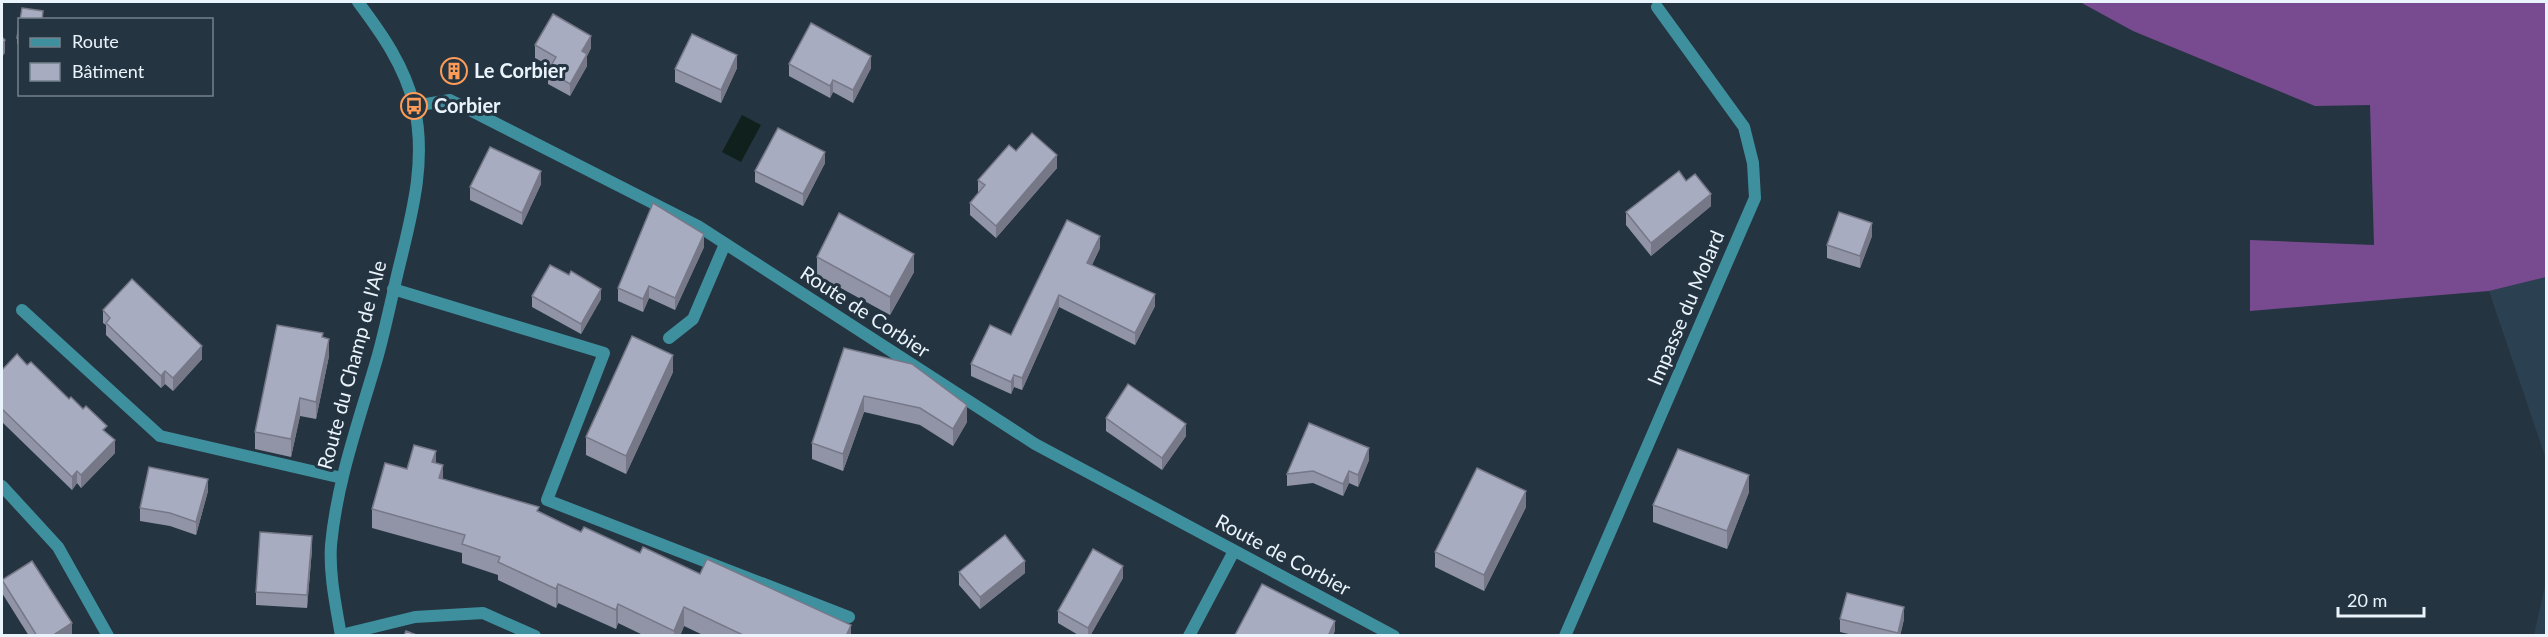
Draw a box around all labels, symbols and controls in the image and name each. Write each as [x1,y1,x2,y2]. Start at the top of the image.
legend [18,18,213,96]
text: Route [72,30,119,52]
building icon: Le Corbier [439,56,469,86]
place label: Le Corbier [474,58,566,82]
text: Bâtiment [72,60,145,82]
bus stop icon: Corbier [399,91,429,121]
place label: Corbier [434,93,501,117]
street label: Impasse du Molard [1642,227,1729,389]
street label: Route du Champ de l'Ale [312,258,390,472]
street label: Route de Corbier [796,260,935,362]
street label: Route de Corbier [1212,508,1356,600]
scale bar [2338,580,2424,618]
text: 20 m [2347,589,2387,611]

